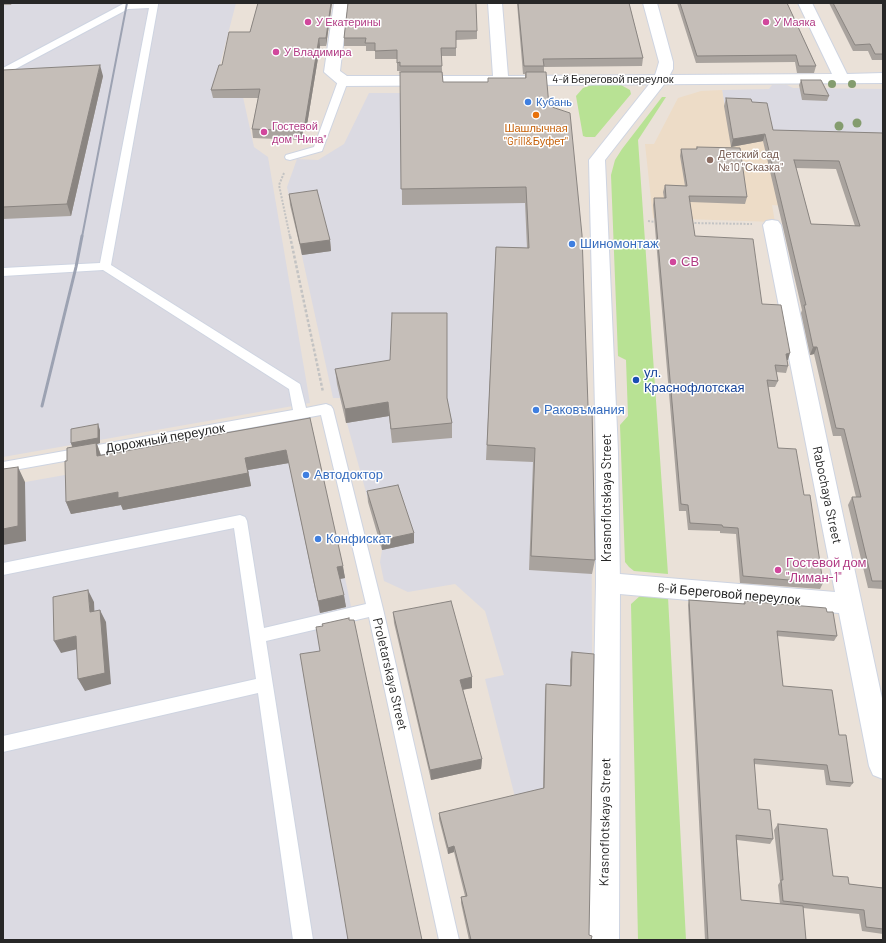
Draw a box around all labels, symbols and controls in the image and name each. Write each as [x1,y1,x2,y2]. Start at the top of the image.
place label: У Екатерины [316,15,381,29]
place label: У Маяка [774,15,816,29]
marker: У Екатерины [303,17,313,27]
marker: У Маяка [761,17,771,27]
place label: У Владимира [284,45,352,59]
marker: У Владимира [271,47,281,57]
street label: 4-й Береговой переулок [552,72,674,86]
place label: Кубань [536,95,572,109]
marker: Кубань [523,97,533,107]
marker: Шашлычная "Grill&Буфет" [531,110,541,120]
place label: Гостевой дом "Нина" [272,119,326,145]
place label: Шашлычная "Grill&Буфет" [504,121,568,147]
marker: Гостевой дом "Нина" [259,127,269,137]
place label: Детский сад №10 "Сказка" [718,147,783,173]
marker: Детский сад №10 "Сказка" [705,155,715,165]
place label: Шиномонтаж [580,236,659,252]
marker: Шиномонтаж [567,239,577,249]
place label: СВ [681,254,699,270]
marker: СВ [668,257,678,267]
place label: ул. Краснофлотская [644,365,745,396]
marker: ул. Краснофлотская [631,375,641,385]
place label: Раковъмания [544,402,625,418]
marker: Раковъмания [531,405,541,415]
street label: Дорожный переулок [104,420,226,456]
street label: Krasnoflotskaya Street [599,434,615,562]
street label: Rabochaya Street [809,445,845,545]
place label: Автодоктор [314,467,383,483]
marker: Автодоктор [301,470,311,480]
place label: Конфискат [326,531,391,547]
marker: Конфискат [313,534,323,544]
place label: Гостевой дом "Лиман-1" [786,555,867,586]
marker: Гостевой дом "Лиман-1" [773,565,783,575]
street label: 6-й Береговой переулок [657,580,801,608]
street label: Proletarskaya Street [369,616,411,732]
street label: Krasnoflotskaya Street [596,758,614,886]

